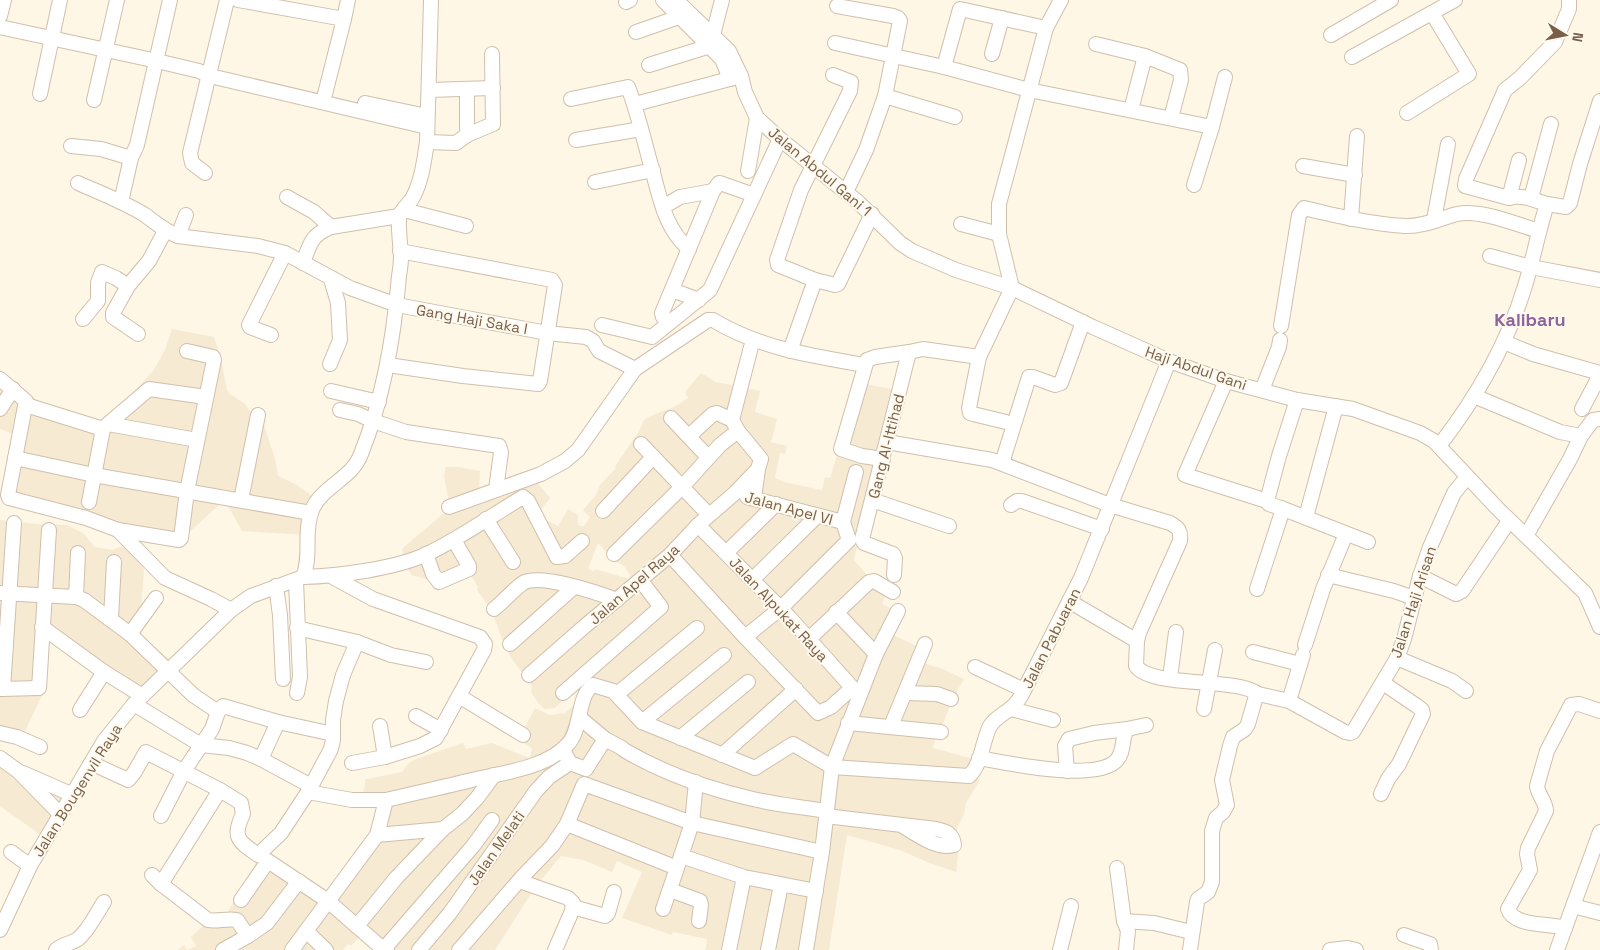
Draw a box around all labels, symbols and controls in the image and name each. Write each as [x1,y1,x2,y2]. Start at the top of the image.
north arrow [1540,10,1590,60]
text: N [1568,31,1587,43]
street label: Jalan Abdul Gani 1 [764,122,876,220]
street label: Gang Haji Saka I [415,300,529,338]
district label: Kalibaru [1494,308,1566,331]
street label: Haji Abdul Gani [1143,342,1249,394]
street label: Gang Al-Ittihad [864,392,908,500]
street label: Jalan Apel VI [743,487,835,529]
street label: Jalan Apel Raya [585,539,683,628]
street label: Jalan Haji Arisan [1386,544,1440,660]
street label: Jalan Alpukat Raya [725,553,833,666]
street label: Jalan Pabuaran [1017,584,1085,692]
street label: Jalan Bougenvil Raya [28,720,126,860]
street label: Jalan Melati [463,807,529,889]

